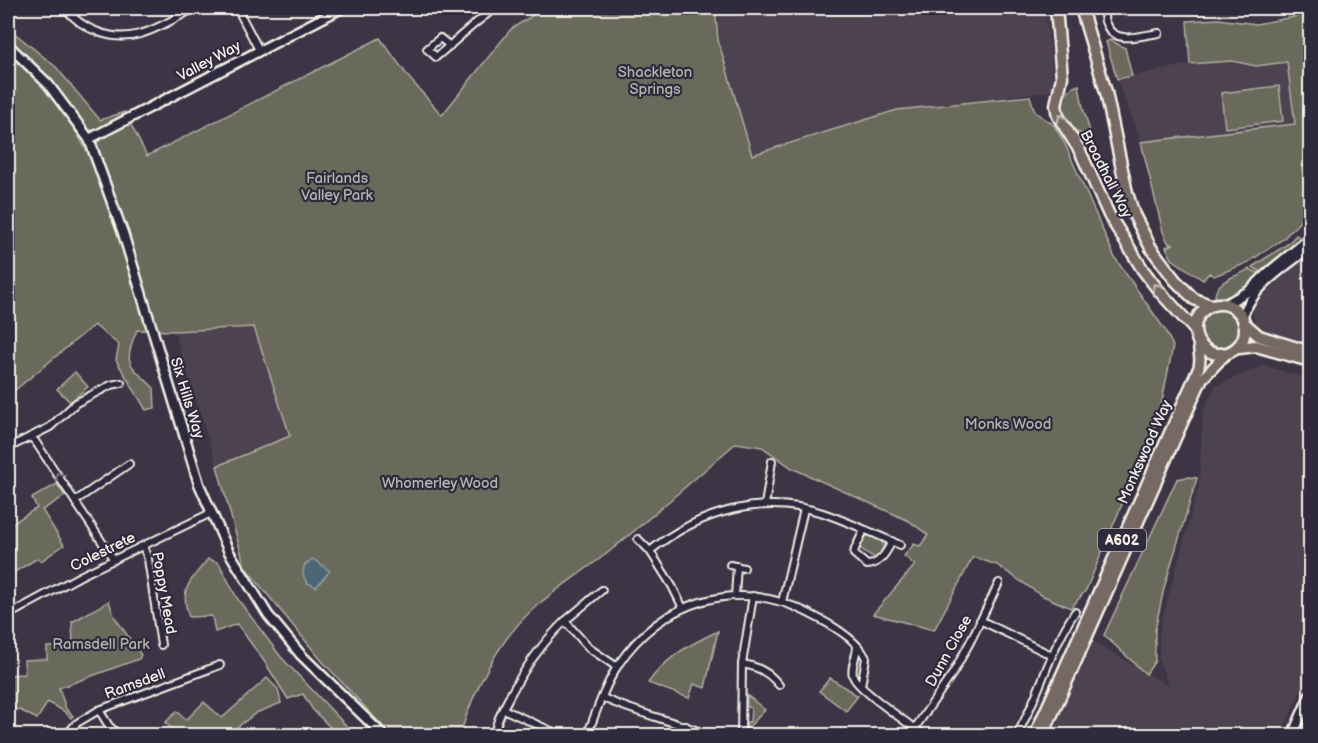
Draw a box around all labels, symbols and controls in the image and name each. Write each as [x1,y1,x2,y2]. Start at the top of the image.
street label: Valley Way [174,36,244,86]
park label: Shackleton Springs [618,63,692,99]
one-way arrow [1056,113,1068,124]
street label: Broadhall Way [1076,127,1136,221]
park label: Fairlands Valley Park [301,169,374,205]
one-way arrow [1153,283,1164,294]
street label: Six Hills Way [166,355,208,441]
street label: Monkswood Way [1114,397,1177,507]
park label: Monks Wood [965,415,1051,434]
one-way arrow [55,472,66,483]
park label: Whomerley Wood [382,474,498,493]
street label: Colestrete [67,528,139,576]
road number: A602 [1098,529,1146,551]
street label: Poppy Mead [147,550,181,636]
street label: Dunn Close [922,612,977,690]
park label: Ramsdell Park [52,635,150,654]
street label: Ramsdell [102,664,168,704]

